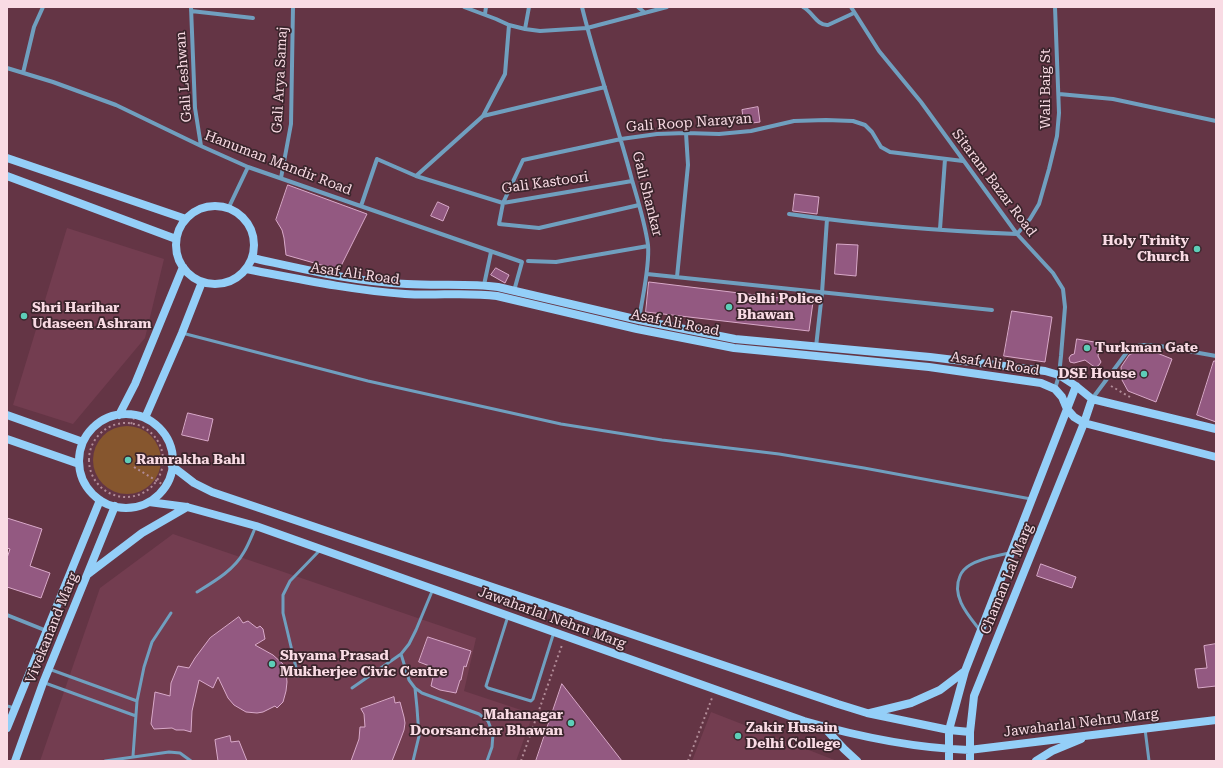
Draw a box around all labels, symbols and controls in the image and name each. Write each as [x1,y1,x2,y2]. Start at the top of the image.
street label: Gali Arya Samaj [269,26,291,134]
street label: Gali Leshwan [172,31,196,123]
street label: Wali Baig St [1038,49,1054,129]
street label: Gali Roop Narayan [625,110,753,136]
street label: Sitaram Bazar Road [948,126,1040,240]
street label: Hanuman Mandir Road [202,127,354,199]
street label: Gali Shankar [628,150,666,238]
street label: Gali Kastoori [500,169,590,197]
place label: Holy Trinity Church [1102,233,1189,266]
marker: Holy Trinity Church [1192,244,1202,254]
street label: Asaf Ali Road [309,259,401,289]
place label: Delhi Police Bhawan [737,291,822,324]
place label: Shri Harihar Udaseen Ashram [32,300,152,332]
marker: Delhi Police Bhawan [724,302,734,312]
street label: Asaf Ali Road [629,306,721,340]
marker: Shri Harihar Udaseen Ashram [19,311,29,321]
place label: Turkman Gate [1095,340,1198,356]
marker: Turkman Gate [1082,343,1092,353]
street label: Asaf Ali Road [949,349,1041,379]
place label: DSE House [1058,366,1136,382]
marker: DSE House [1139,369,1149,379]
place label: Ramrakha Bahl [136,452,245,468]
marker: Ramrakha Bahl [123,455,133,465]
street label: Chaman Lal Marg [977,521,1037,637]
street label: Vivekanand Marg [22,570,82,686]
street label: Jawaharlal Nehru Marg [476,583,628,653]
place label: Shyama Prasad Mukherjee Civic Centre [280,648,447,680]
marker: Shyama Prasad Mukherjee Civic Centre [267,659,277,669]
street label: Jawaharlal Nehru Marg [1003,705,1159,741]
place label: Mahanagar Doorsanchar Bhawan [410,707,563,740]
marker: Mahanagar Doorsanchar Bhawan [566,718,576,728]
place label: Zakir Husain Delhi College [746,720,841,752]
marker: Zakir Husain Delhi College [733,731,743,741]

